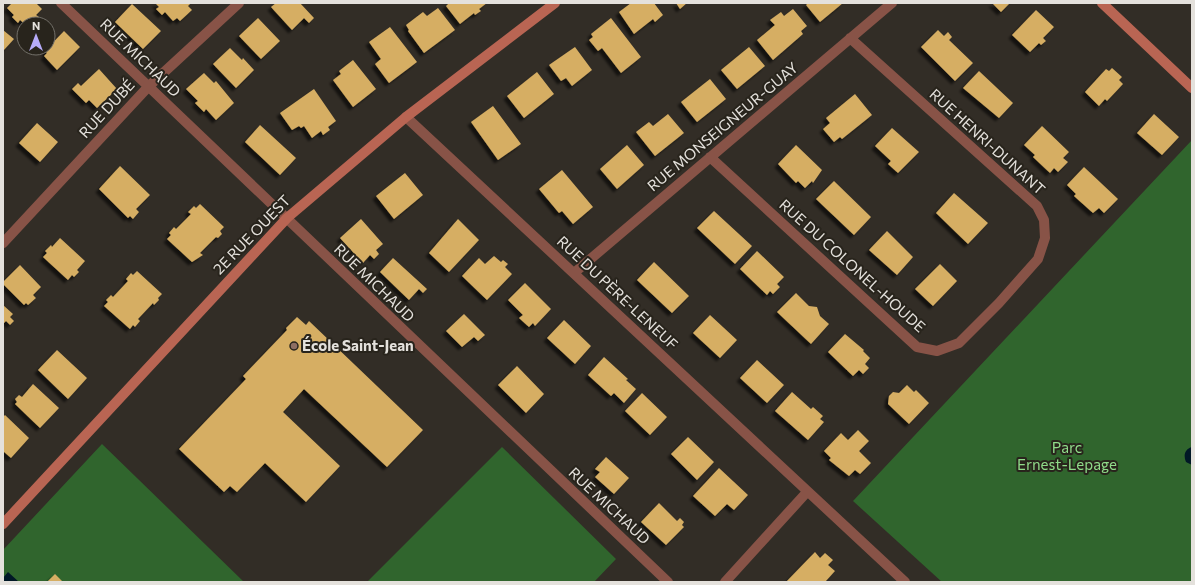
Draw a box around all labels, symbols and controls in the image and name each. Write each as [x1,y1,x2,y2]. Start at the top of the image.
street label: RUE MICHAUD [97,15,185,100]
north arrow [16,16,56,56]
text: N [32,19,40,32]
street label: RUE MONSEIGNEUR-GUAY [643,58,801,194]
street label: RUE DUBÉ [74,75,138,141]
street label: RUE HENRI-DUNANT [926,85,1049,198]
street label: 2E RUE OUEST [209,191,294,278]
street label: RUE DU COLONEL-HOUDE [776,195,929,336]
street label: RUE DU PÈRE-LENEUF [554,231,682,353]
street label: RUE MICHAUD [331,240,419,325]
place label: École Saint-Jean [302,336,414,354]
marker: École Saint-Jean [289,341,299,351]
park label: Parc Ernest-Lepage [1017,438,1117,473]
street label: RUE MICHAUD [565,463,654,547]

